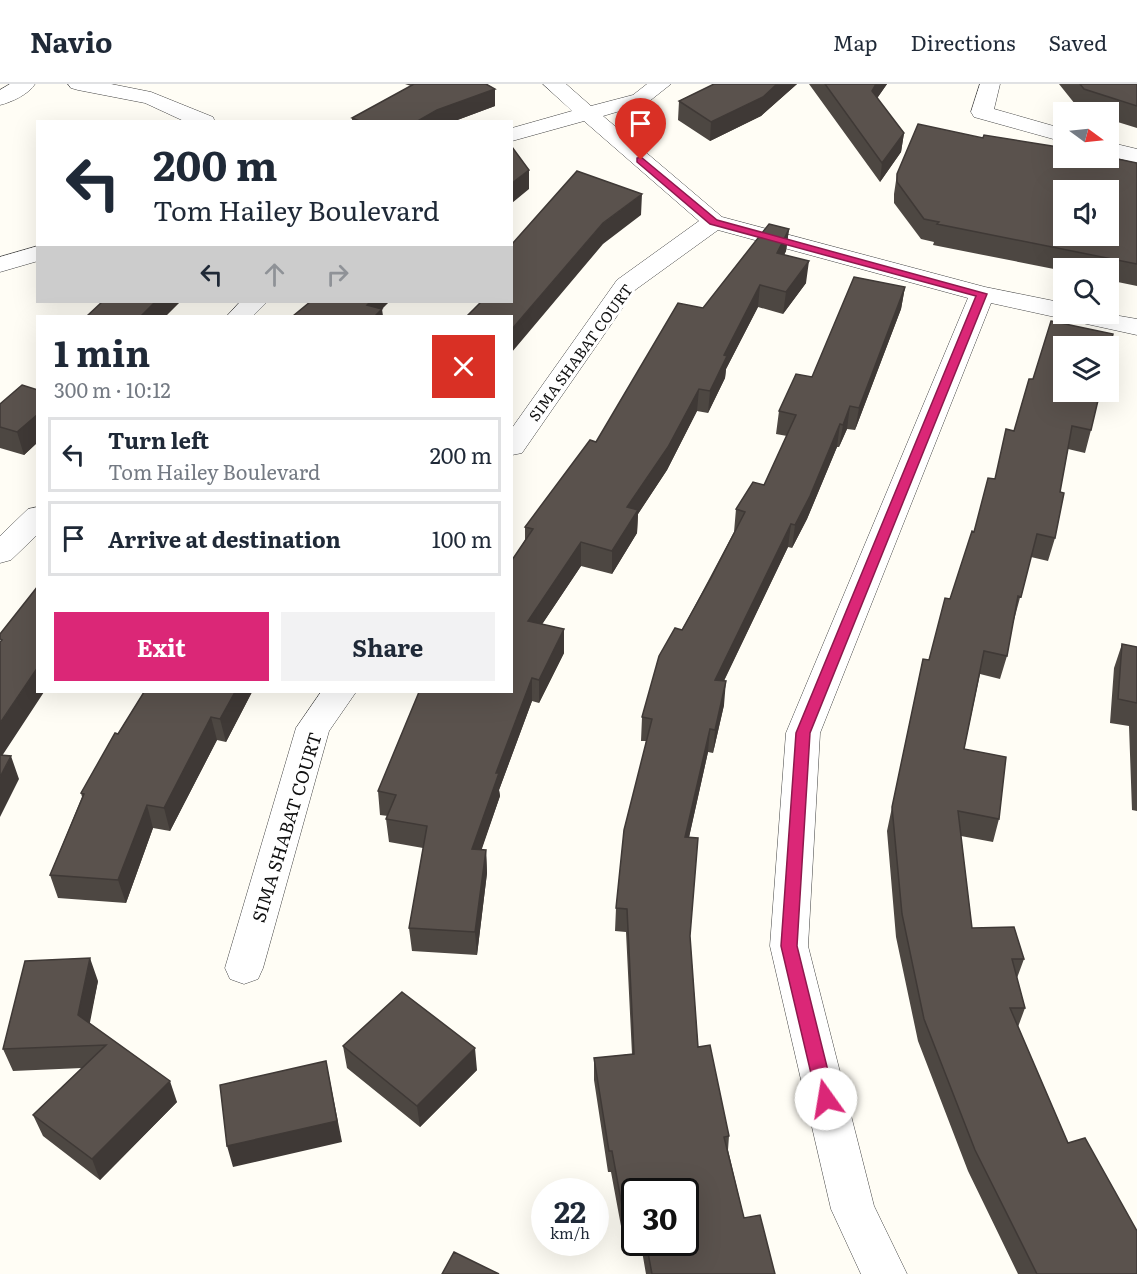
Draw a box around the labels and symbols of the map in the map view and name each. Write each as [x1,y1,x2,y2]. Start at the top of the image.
pin [615,98,666,160]
north arrow [1053,102,1119,168]
street label: SIMA SHABAT COURT [522,279,638,425]
street label: SIMA SHABAT COURT [244,729,328,925]
position arrow [794,1067,858,1131]
speed limit sign: 30 [621,1178,699,1256]

